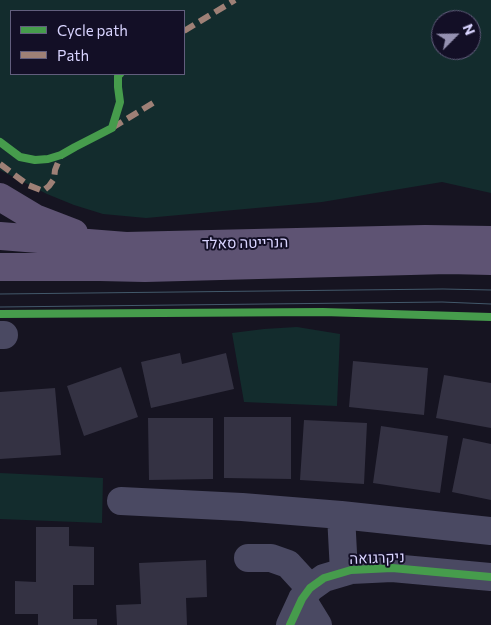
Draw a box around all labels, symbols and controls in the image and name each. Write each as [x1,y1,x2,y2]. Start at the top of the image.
legend [10,10,185,75]
north arrow [431,10,481,60]
text: Cycle path [57,21,128,39]
text: N [459,21,479,37]
text: Path [57,46,89,64]
street label: הנרייטה סאלד [202,233,288,253]
street label: ניקרגואה [349,548,405,568]

